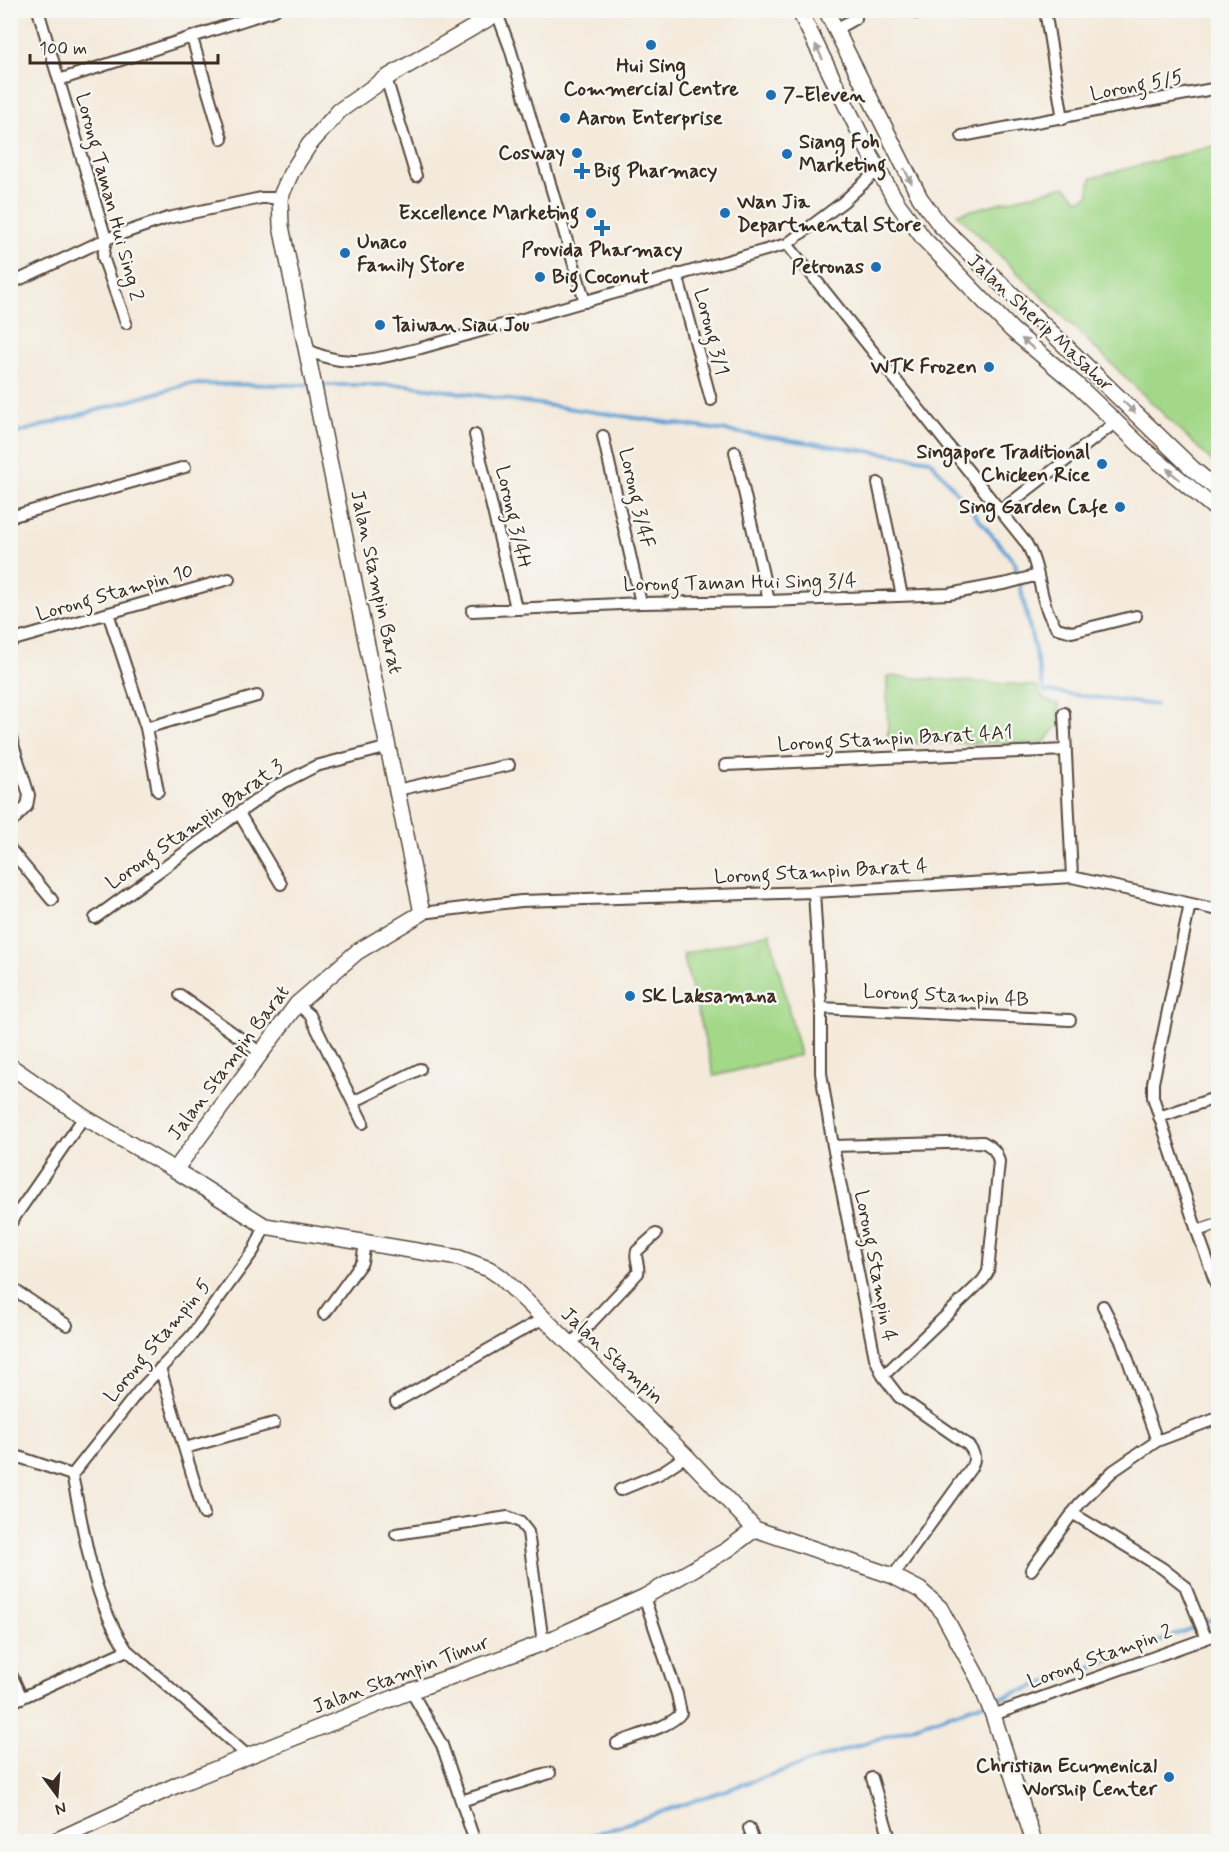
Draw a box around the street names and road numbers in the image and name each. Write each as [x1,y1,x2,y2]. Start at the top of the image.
street label: Lorong 5/5 [1088,64,1186,110]
street label: Lorong Taman Hui Sing 2 [66,90,150,305]
street label: Jalan Sherip Masahor [961,248,1119,398]
street label: Lorong 3/1 [685,286,735,379]
street label: Lorong 3/4F [609,445,661,551]
street label: Lorong 3/4H [486,463,538,571]
street label: Jalan Stampin Barat [343,487,409,677]
street label: Lorong Stampin 10 [33,558,197,630]
street label: Lorong Taman Hui Sing 3/4 [623,567,857,601]
street label: Lorong Stampin Barat 4A1 [777,719,1013,761]
street label: Lorong Stampin Barat 3 [101,753,290,898]
street label: Lorong Stampin Barat 4 [714,853,929,893]
street label: Lorong Stampin 4B [862,978,1030,1016]
street label: Jalan Stampin Barat [162,980,296,1146]
street label: Lorong Stampin 4 [845,1188,903,1345]
street label: Lorong Stampin 5 [98,1273,219,1410]
street label: Jalan Stampin [555,1301,669,1411]
street label: Lorong Stampin 2 [1024,1618,1177,1698]
street label: Jalan Stampin Timur [309,1629,494,1721]

